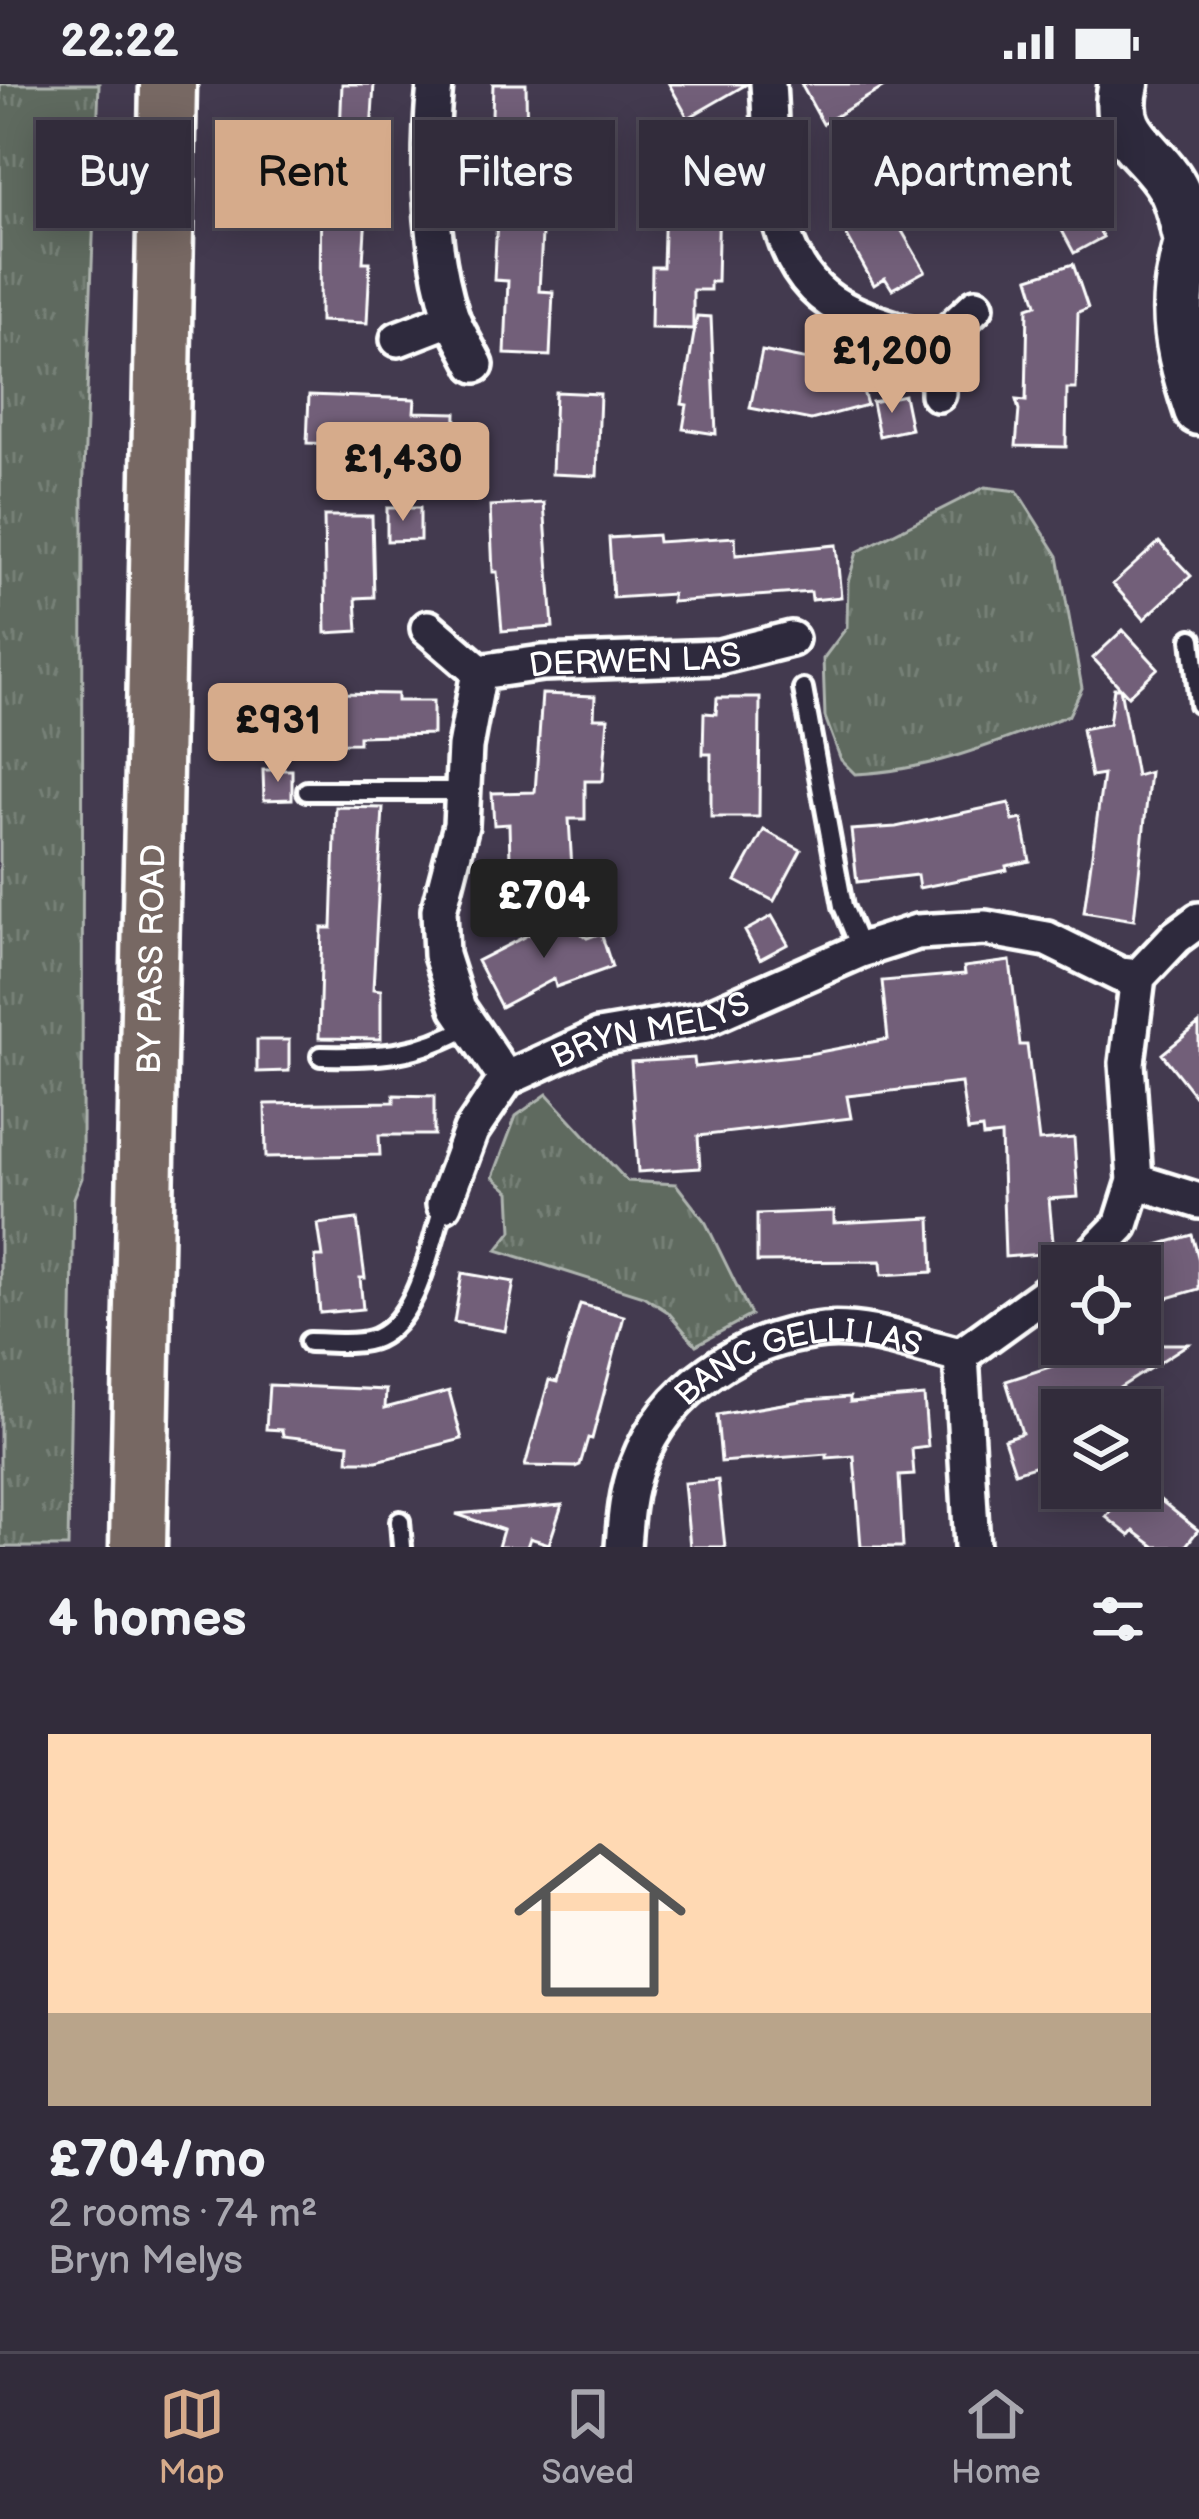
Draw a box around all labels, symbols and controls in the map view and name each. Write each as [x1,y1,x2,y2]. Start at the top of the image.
text: 22:22 [60,15,179,70]
chip: Buy [36,120,191,228]
chip: Rent [215,120,391,228]
chip: Filters [415,120,615,228]
chip: New [639,120,808,228]
chip: Apartment [832,120,1114,228]
pin: £1,200 [794,314,990,416]
text: £1,200 [832,329,952,376]
pin: £1,430 [305,422,501,524]
text: £1,430 [343,437,463,484]
street label: DERWEN LAS [526,634,745,687]
pin: £931 [207,683,349,785]
text: £931 [235,698,321,745]
street label: BY PASS ROAD [130,844,174,1075]
pin: £704 [473,859,615,961]
text: £704 [497,874,591,921]
street label: BRYN MELYS [545,984,756,1078]
map controls [1041,1245,1161,1509]
button: locate [1041,1245,1161,1365]
street label: BANC GELLI LAS [667,1311,926,1415]
button: layers [1041,1389,1161,1509]
icon: filters [1085,1586,1151,1652]
text: 4 homes [48,1589,247,1650]
icon: home [492,1812,708,2028]
text: £704/mo [48,2130,266,2191]
text: 2 rooms · 74 m² [48,2191,318,2238]
text: Bryn Melys [48,2238,243,2285]
tab: Map [158,2381,225,2493]
tab: Saved [541,2381,634,2493]
tab: Home [951,2381,1041,2493]

